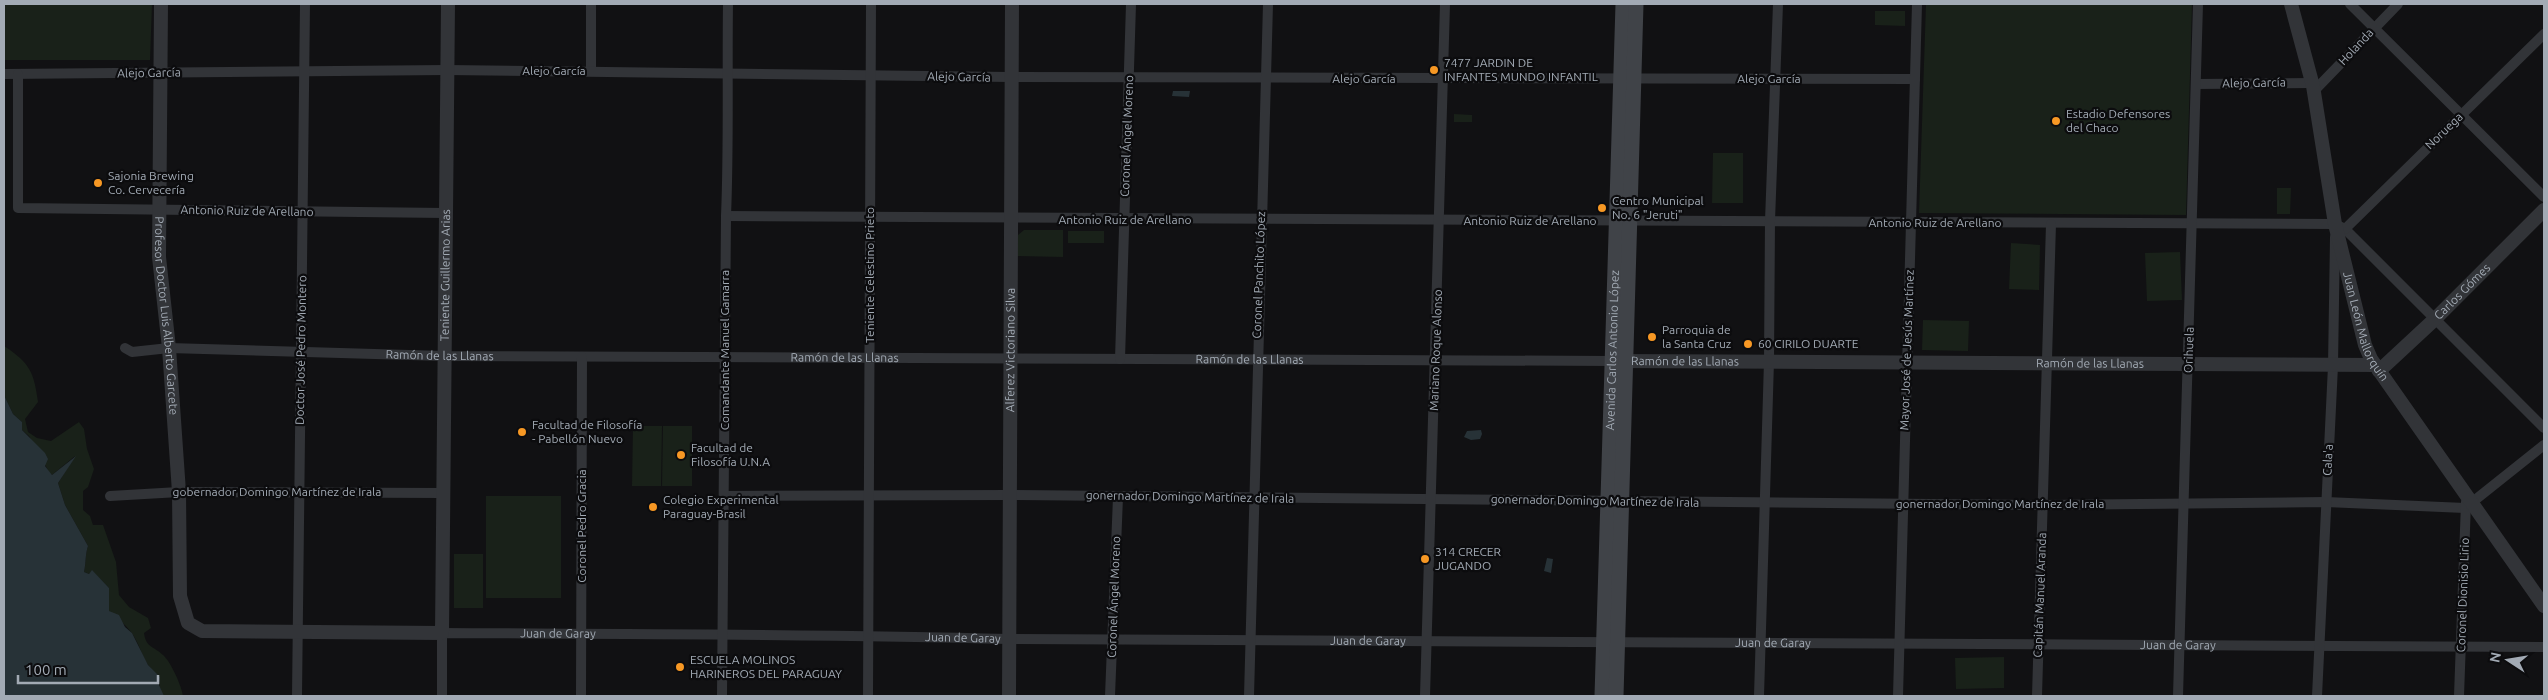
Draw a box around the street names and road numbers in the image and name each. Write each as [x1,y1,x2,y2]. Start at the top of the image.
street label: Holanda [2336,26,2376,67]
street label: Alejo García [522,64,586,77]
street label: Alejo García [117,65,181,80]
street label: Alejo García [927,69,991,84]
street label: Alejo García [1332,72,1396,85]
street label: Alejo García [1737,72,1801,85]
street label: Coronel Ángel Moreno [1118,75,1135,197]
street label: Alejo García [2222,75,2286,90]
street label: Noruega [2422,110,2465,152]
street label: Antonio Ruiz de Arellano [180,203,314,218]
street label: Teniente Celestino Prieto [863,207,876,343]
street label: Teniente Guillermo Arias [438,209,452,341]
street label: Coronel Panchito López [1250,211,1267,339]
street label: Antonio Ruiz de Arellano [1058,213,1192,226]
street label: Antonio Ruiz de Arellano [1463,214,1597,227]
street label: Profesor Doctor Luis Alberto Garcete [153,216,181,415]
street label: Antonio Ruiz de Arellano [1868,216,2002,229]
street label: Carlos Gómes [2431,261,2492,322]
street label: Avenida Carlos Antonio López [1603,269,1621,431]
street label: Mayor José de Jesús Martínez [1897,269,1916,431]
street label: Comandante Manuel Gamarra [718,270,731,430]
street label: Juan León Mallorquín [2341,270,2391,383]
street label: Doctor José Pedro Montero [293,275,308,425]
street label: Alferez Victoriano Silva [1003,288,1017,412]
street label: Mariano Roque Alonso [1427,289,1444,411]
street label: Orihuela [2181,327,2196,373]
street label: Ramón de las Llanas [385,347,494,362]
street label: Ramón de las Llanas [791,350,899,364]
street label: Ramón de las Llanas [1196,352,1304,366]
street label: Ramón de las Llanas [1631,354,1739,368]
street label: Ramón de las Llanas [2036,356,2144,370]
street label: Cala'a [2320,444,2335,476]
street label: Coronel Pedro Gracia [575,469,588,583]
street label: gobernador Domingo Martínez de Irala [173,485,381,498]
street label: gonernador Domingo Martínez de Irala [1086,488,1294,505]
street label: gonernador Domingo Martínez de Irala [1491,492,1699,509]
street label: gonernador Domingo Martínez de Irala [1896,497,2104,510]
street label: Capitán Manuel Aranda [2031,532,2048,658]
street label: Coronel Ángel Moreno [1105,536,1122,658]
street label: Coronel Dionisio Lirio [2454,537,2471,653]
street label: Juan de Garay [520,626,596,640]
street label: Juan de Garay [925,630,1001,645]
street label: Juan de Garay [1330,634,1406,647]
street label: Juan de Garay [1735,636,1811,649]
street label: Juan de Garay [2140,638,2216,651]

